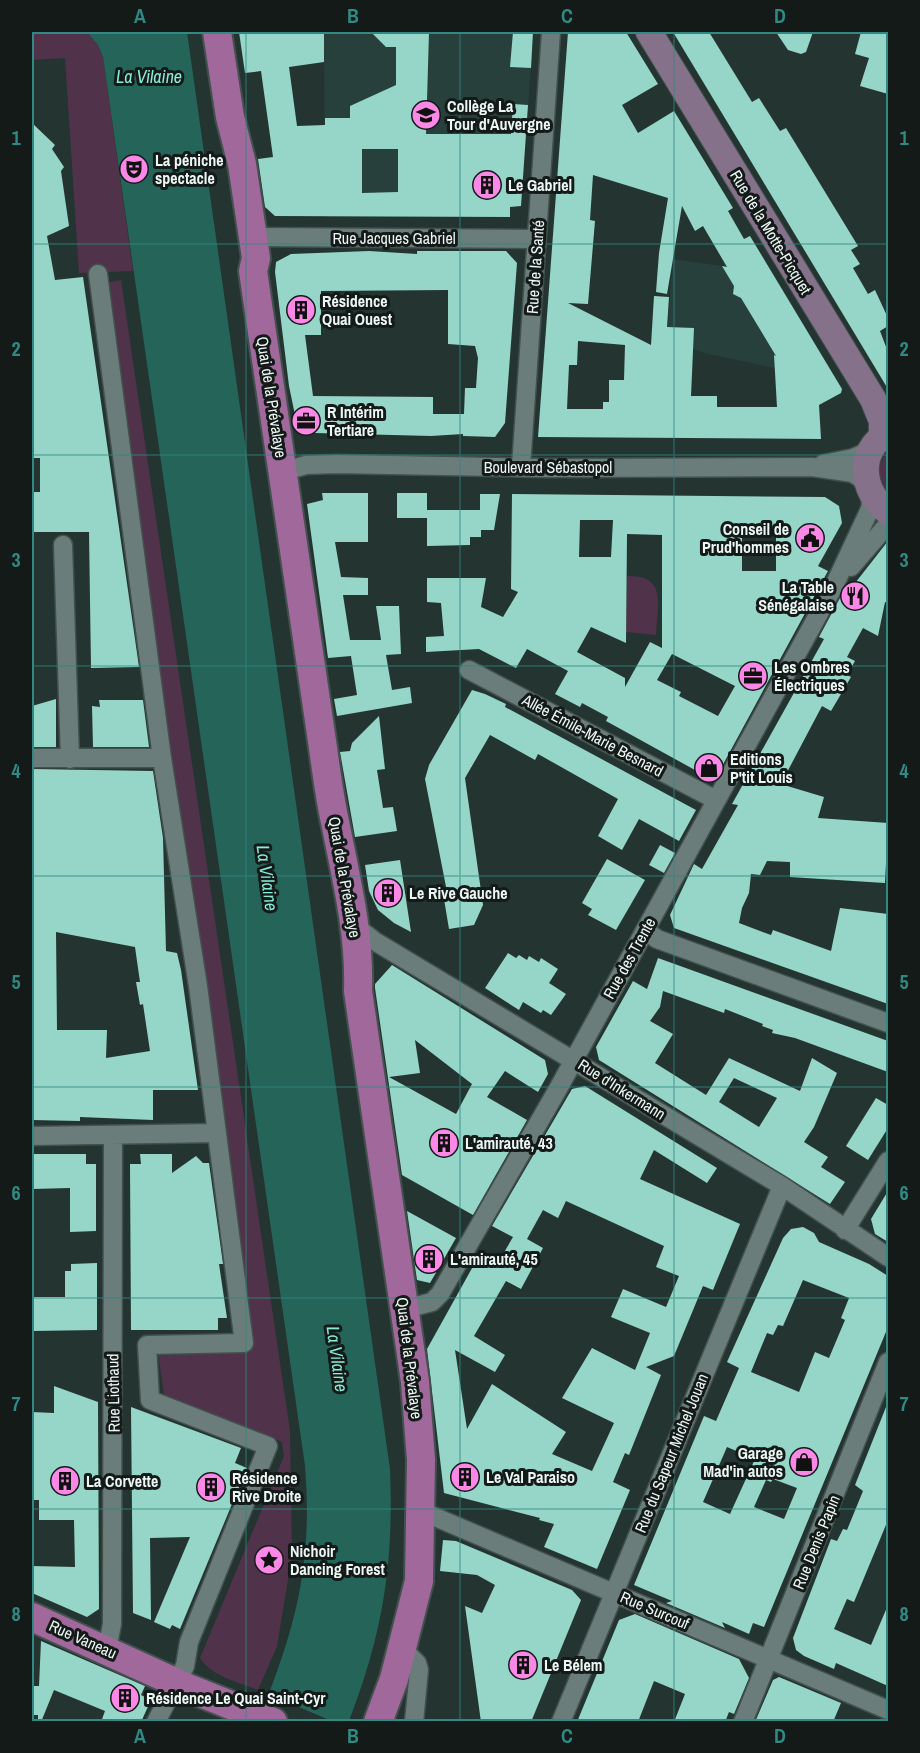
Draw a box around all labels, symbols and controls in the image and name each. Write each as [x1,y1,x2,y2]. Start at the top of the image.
text: A [134,2,146,29]
text: B [347,2,359,29]
text: C [561,2,573,29]
text: D [774,2,786,29]
water label: La Vilaine [116,64,182,89]
place label: Collège La Tour d'Auvergne [447,95,551,135]
school or university icon: Collège La Tour d'Auvergne [410,99,442,131]
text: 1 [11,124,21,151]
text: 1 [899,124,909,151]
place label: La péniche spectacle [155,149,224,189]
theatre icon: La péniche spectacle [118,153,150,185]
street label: Rue de la Motte-Picquet [725,166,817,299]
building icon: Le Gabriel [471,169,503,201]
place label: Le Gabriel [508,174,572,196]
street label: Rue de la Santé [521,219,549,315]
street label: Rue Jacques Gabriel [332,227,456,249]
place label: Résidence Quai Ouest [322,290,393,330]
building icon: Résidence Quai Ouest [285,294,317,326]
text: 2 [11,335,21,362]
street label: Quai de la Prévalaye [252,335,292,459]
text: 2 [899,335,909,362]
place label: R Intérim Tertiare [327,401,384,441]
office icon: R Intérim Tertiare [290,405,322,437]
street label: Boulevard Sébastopol [484,456,612,478]
place label: Conseil de Prud'hommes [702,518,789,558]
public building icon: Conseil de Prud'hommes [794,522,826,554]
text: 3 [11,546,21,573]
text: 3 [899,546,909,573]
place label: La Table Sénégalaise [758,576,834,616]
restaurant icon: La Table Sénégalaise [839,580,871,612]
place label: Les Ombres Électriques [774,656,850,696]
office icon: Les Ombres Électriques [737,660,769,692]
street label: Allée Émile-Marie Besnard [518,688,667,782]
place label: Editions P'tit Louis [730,748,793,788]
shop icon: Editions P'tit Louis [693,752,725,784]
text: 4 [11,757,21,784]
text: 4 [899,757,909,784]
street label: Quai de la Prévalaye [324,815,366,939]
water label: La Vilaine [251,843,284,912]
building icon: Le Rive Gauche [372,877,404,909]
place label: Le Rive Gauche [409,882,507,904]
street label: Rue des Trente [598,913,660,1003]
text: 5 [11,968,21,995]
text: 5 [899,968,909,995]
street label: Rue d'Inkermann [574,1053,670,1125]
building icon: L'amirauté, 43 [428,1127,460,1159]
place label: L'amirauté, 43 [465,1132,553,1154]
text: 6 [11,1179,21,1206]
text: 6 [899,1179,909,1206]
building icon: L'amirauté, 45 [413,1243,445,1275]
place label: L'amirauté, 45 [450,1248,538,1270]
street label: Quai de la Prévalaye [392,1296,428,1420]
water label: La Vilaine [321,1324,354,1393]
street label: Rue Liothaud [101,1353,125,1433]
street label: Rue du Sapeur Michel Jouan [629,1370,713,1536]
text: 7 [11,1390,21,1417]
text: 7 [899,1390,909,1417]
place label: Garage Mad'in autos [703,1442,783,1482]
shop icon: Garage Mad'in autos [788,1446,820,1478]
building icon: Le Val Paraiso [449,1461,481,1493]
building icon: La Corvette [49,1465,81,1497]
place label: Le Val Paraiso [486,1466,575,1488]
place label: Résidence Rive Droite [232,1467,301,1507]
place label: La Corvette [86,1470,158,1492]
building icon: Résidence Rive Droite [195,1471,227,1503]
street label: Rue Denis Papin [787,1492,845,1592]
place label: Nichoir Dancing Forest [290,1540,385,1580]
place icon: Nichoir Dancing Forest [253,1544,285,1576]
street label: Rue Surcouf [617,1586,693,1635]
text: 8 [11,1600,21,1627]
text: 8 [899,1600,909,1627]
street label: Rue Vaneau [46,1614,120,1664]
building icon: Le Bélem [507,1649,539,1681]
place label: Le Bélem [544,1654,602,1676]
building icon: Résidence Le Quai Saint-Cyr [109,1682,141,1714]
place label: Résidence Le Quai Saint-Cyr [146,1687,326,1709]
text: A [134,1722,146,1749]
text: B [347,1722,359,1749]
text: C [561,1722,573,1749]
text: D [774,1722,786,1749]

